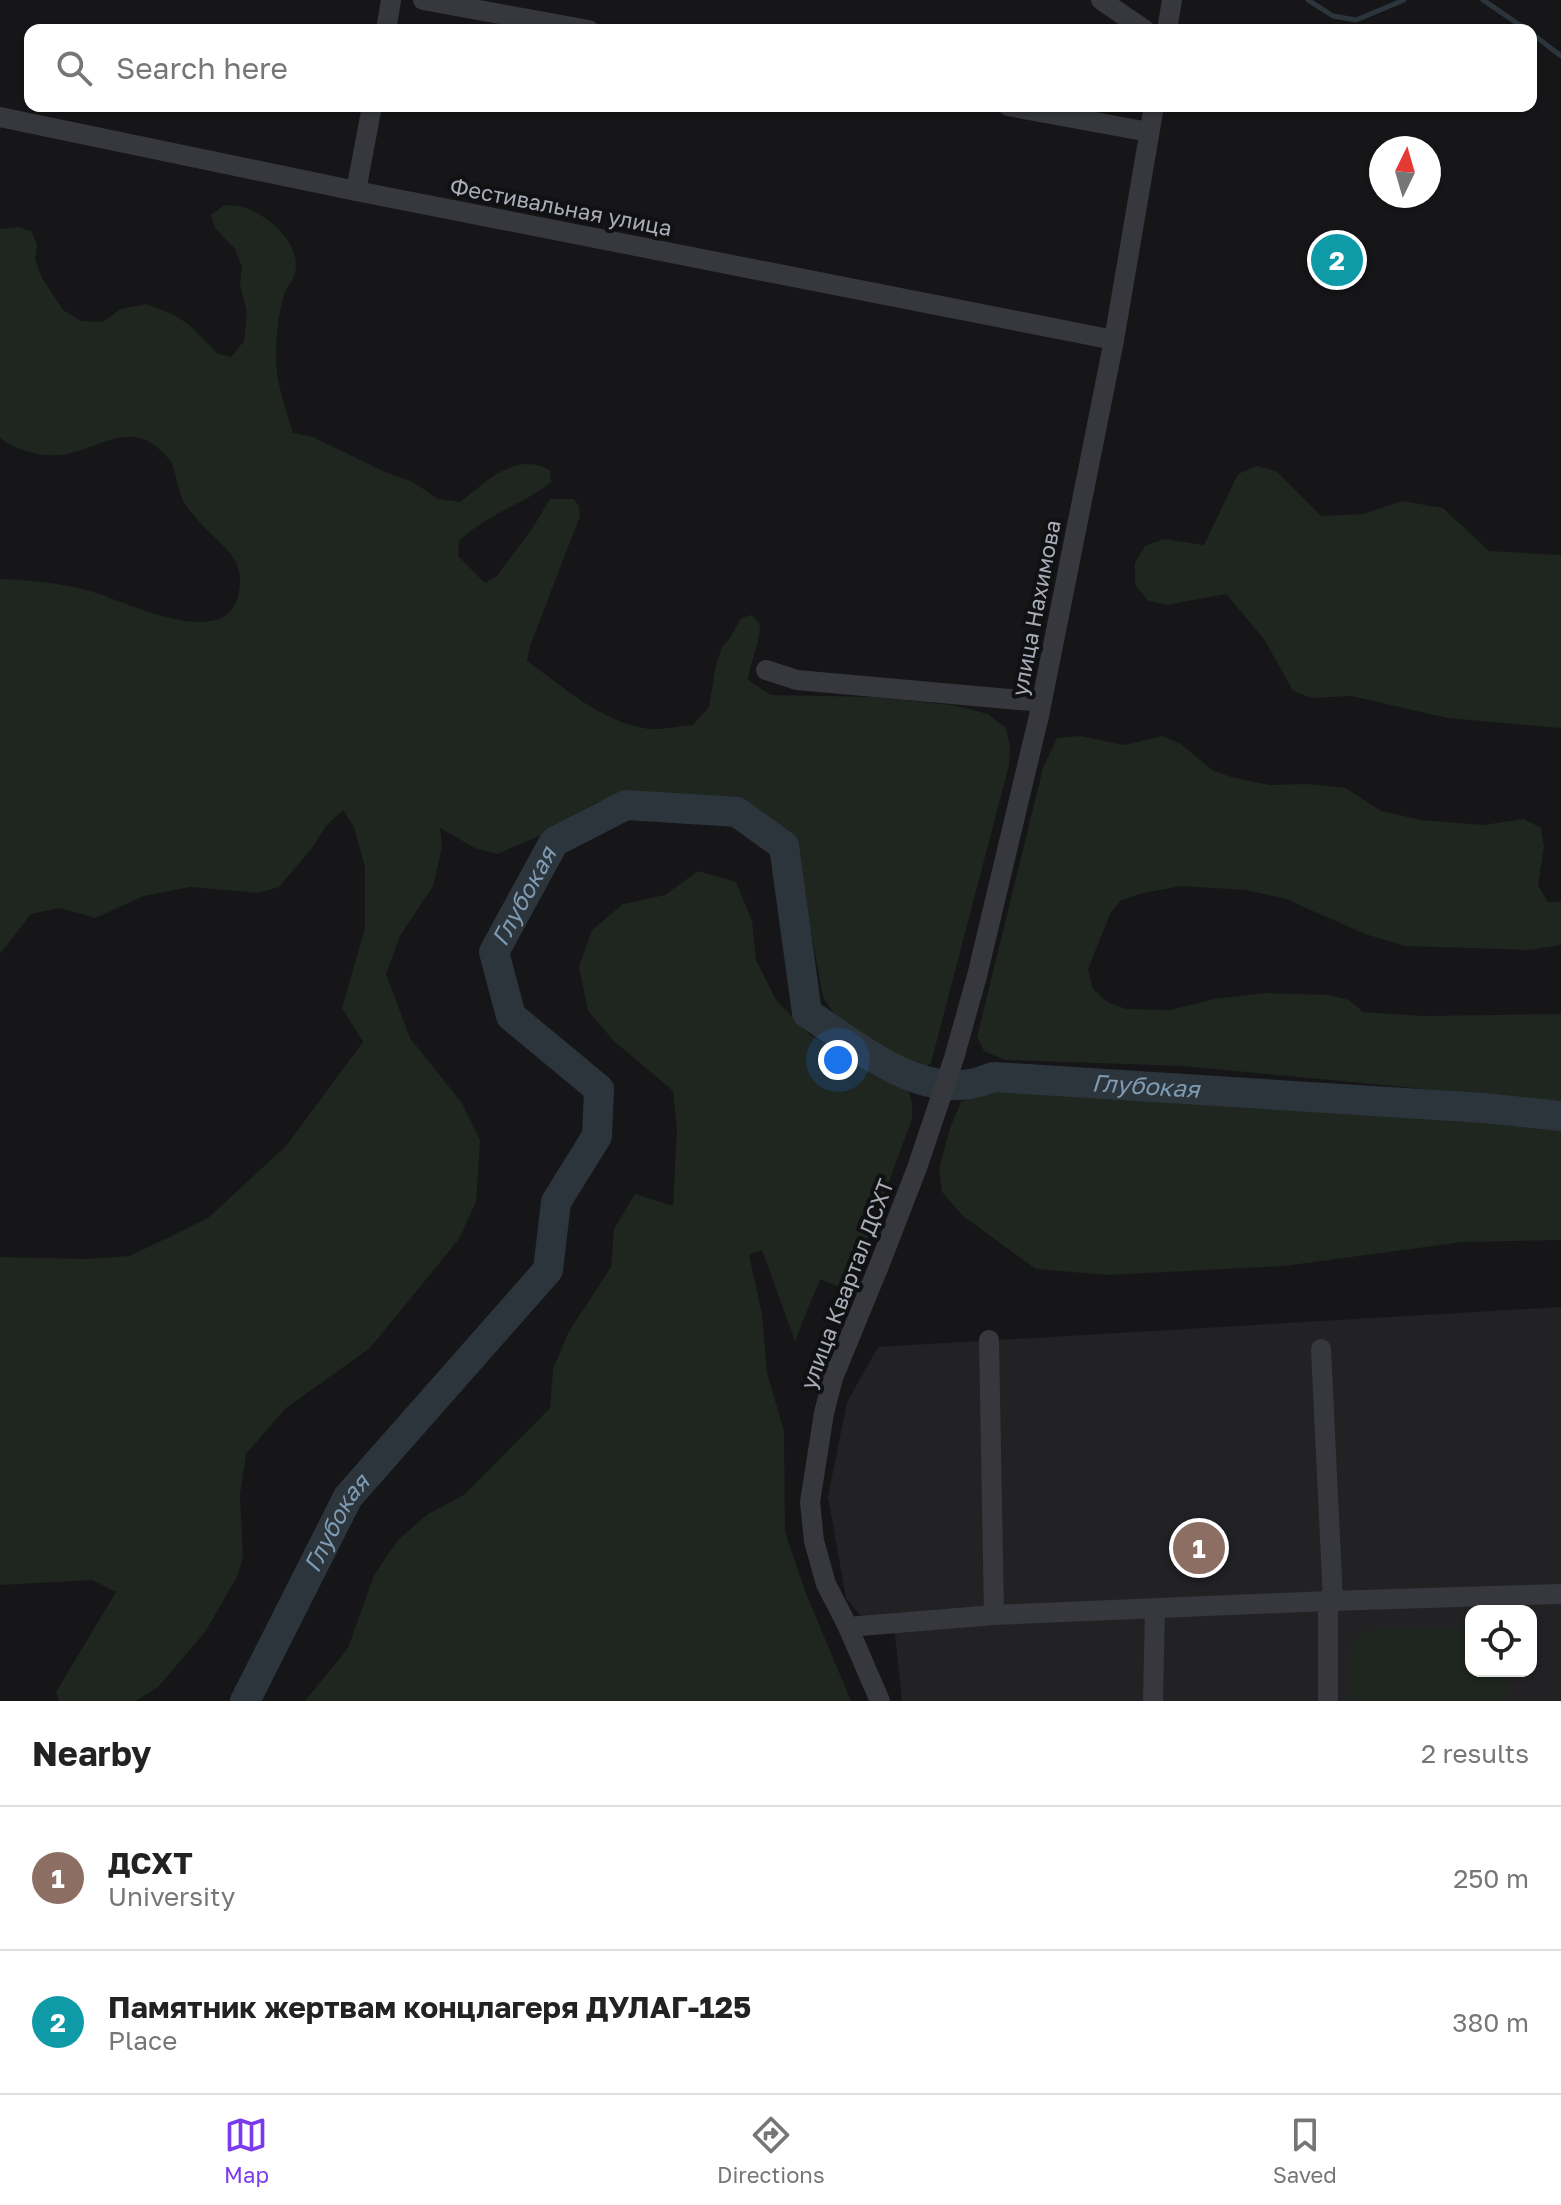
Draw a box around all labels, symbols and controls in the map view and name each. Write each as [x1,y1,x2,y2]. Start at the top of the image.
search box [24,24,1537,112]
icon: search [52,46,96,90]
text: Search here [116,50,288,86]
north arrow [1369,136,1441,208]
street label: Фестивальная улица [448,172,674,241]
pin: 2 [1311,230,1363,290]
street label: улица Нахимова [1005,518,1066,698]
water label: Глубокая [484,840,562,950]
your location [818,1040,858,1080]
water label: Глубокая [1091,1067,1202,1103]
street label: улица Квартал ДСХТ [794,1174,899,1393]
water label: Глубокая [297,1466,375,1576]
pin: 1 [1173,1518,1225,1578]
map controls [1465,1605,1537,1677]
button: locate [1465,1605,1537,1677]
text: Nearby [32,1733,152,1773]
text: 2 results [1421,1738,1529,1769]
text: ДСХТ [108,1845,193,1881]
text: 1 [51,1863,65,1894]
text: 250 m [1453,1863,1529,1894]
text: University [108,1881,235,1912]
text: Памятник жертвам концлагеря ДУЛАГ-125 [108,1989,751,2025]
text: 2 [50,2007,66,2038]
text: 380 m [1452,2007,1529,2038]
text: Place [108,2025,177,2056]
tab: Map [224,2113,269,2188]
tab: Directions [717,2113,825,2188]
tab: Saved [1273,2113,1337,2188]

